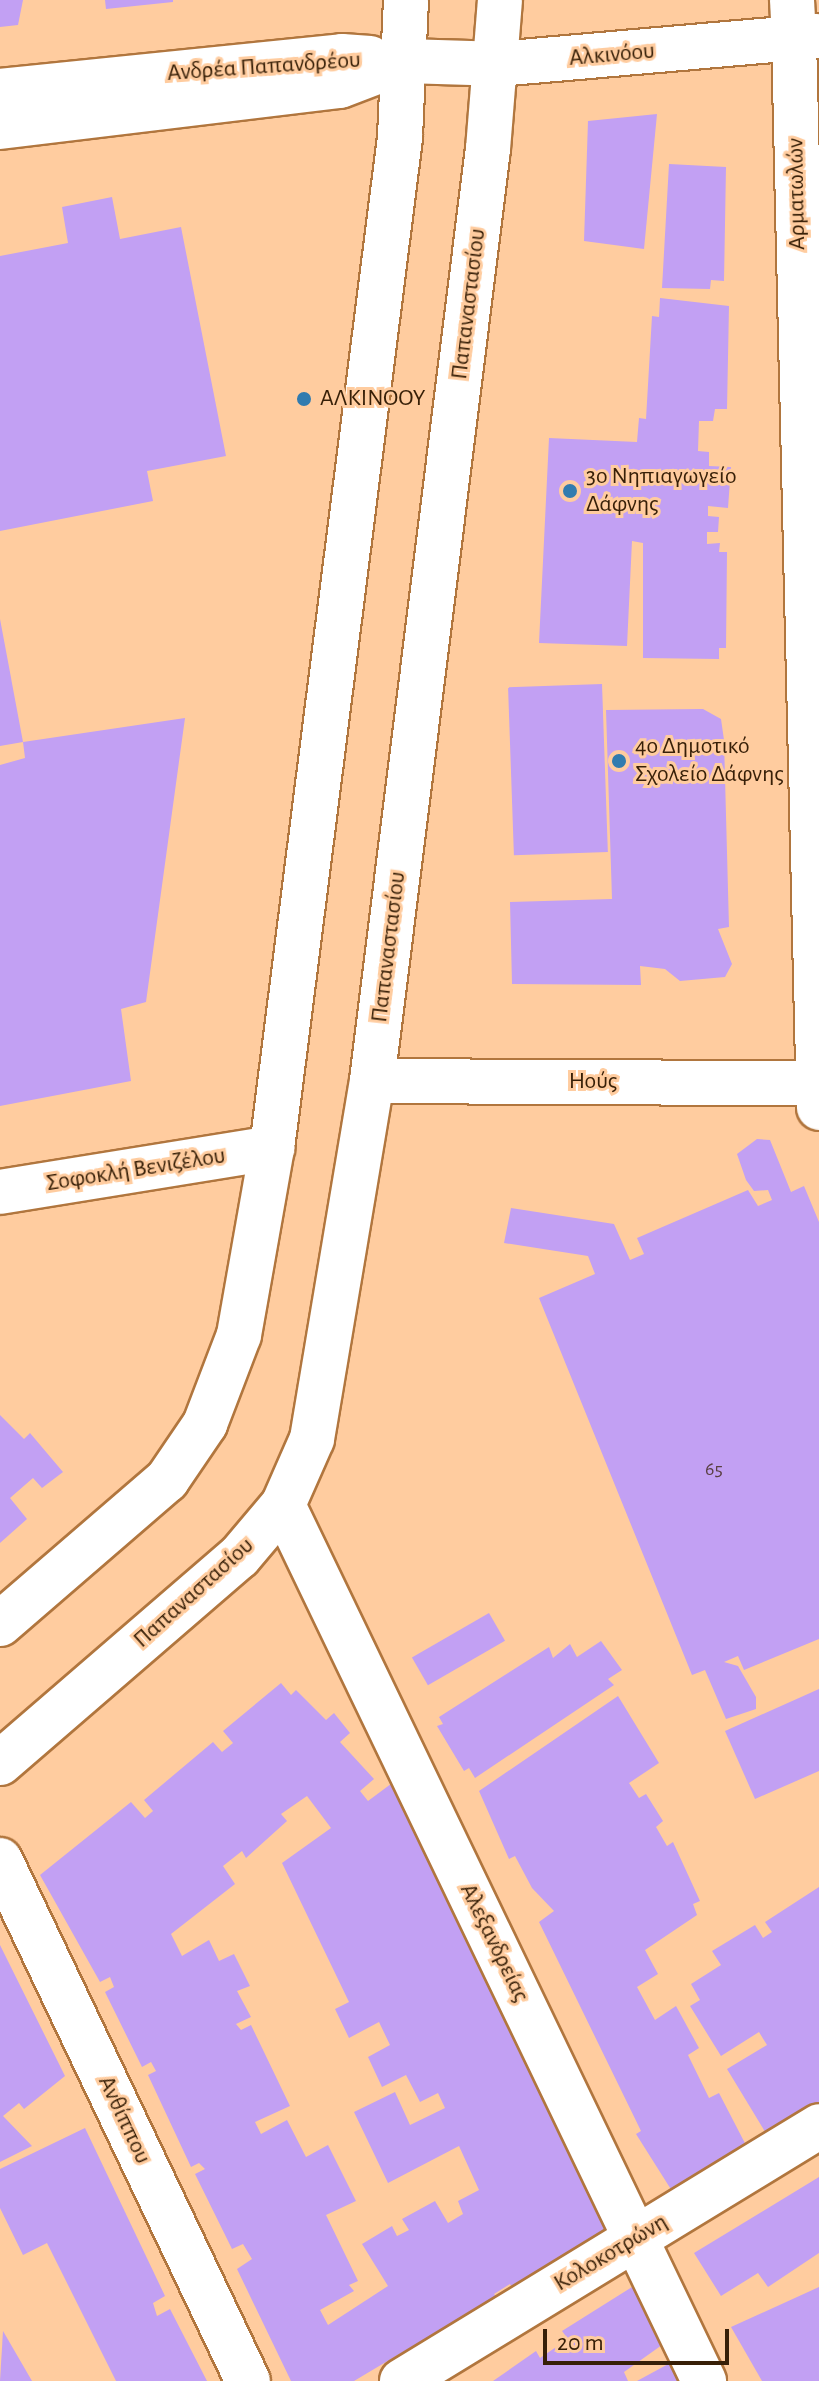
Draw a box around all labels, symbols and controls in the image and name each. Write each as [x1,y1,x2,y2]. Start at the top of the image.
street label: Αλκινόου [568,37,656,73]
street label: Ανδρέα Παπανδρέου [166,46,362,88]
street label: Αρματωλών [782,138,812,250]
street label: Παπαναστασίου [445,227,493,381]
place label: ΑΛΚΙΝΟΟΥ [320,385,425,413]
marker: ΑΛΚΙΝΟΟΥ [295,390,313,408]
place label: 3ο Νηπιαγωγείο Δάφνης [586,463,737,519]
marker: 3ο Νηπιαγωγείο Δάφνης [561,482,579,500]
place label: 4ο Δημοτικό Σχολείο Δάφνης [635,733,784,789]
marker: 4ο Δημοτικό Σχολείο Δάφνης [610,752,628,770]
street label: Παπαναστασίου [365,870,413,1024]
street label: Ηούς [569,1068,617,1096]
street label: Σοφοκλή Βενιζέλου [44,1142,228,1198]
house number: 65 [705,1457,723,1481]
street label: Παπαναστασίου [128,1532,260,1654]
street label: Αλεξανδρείας [453,1879,535,2007]
street label: Ανθίππου [91,2071,157,2169]
street label: Κολοκοτρώνη [549,2208,673,2298]
scale bar [547,2313,733,2363]
text: 20 m [557,2331,604,2355]

